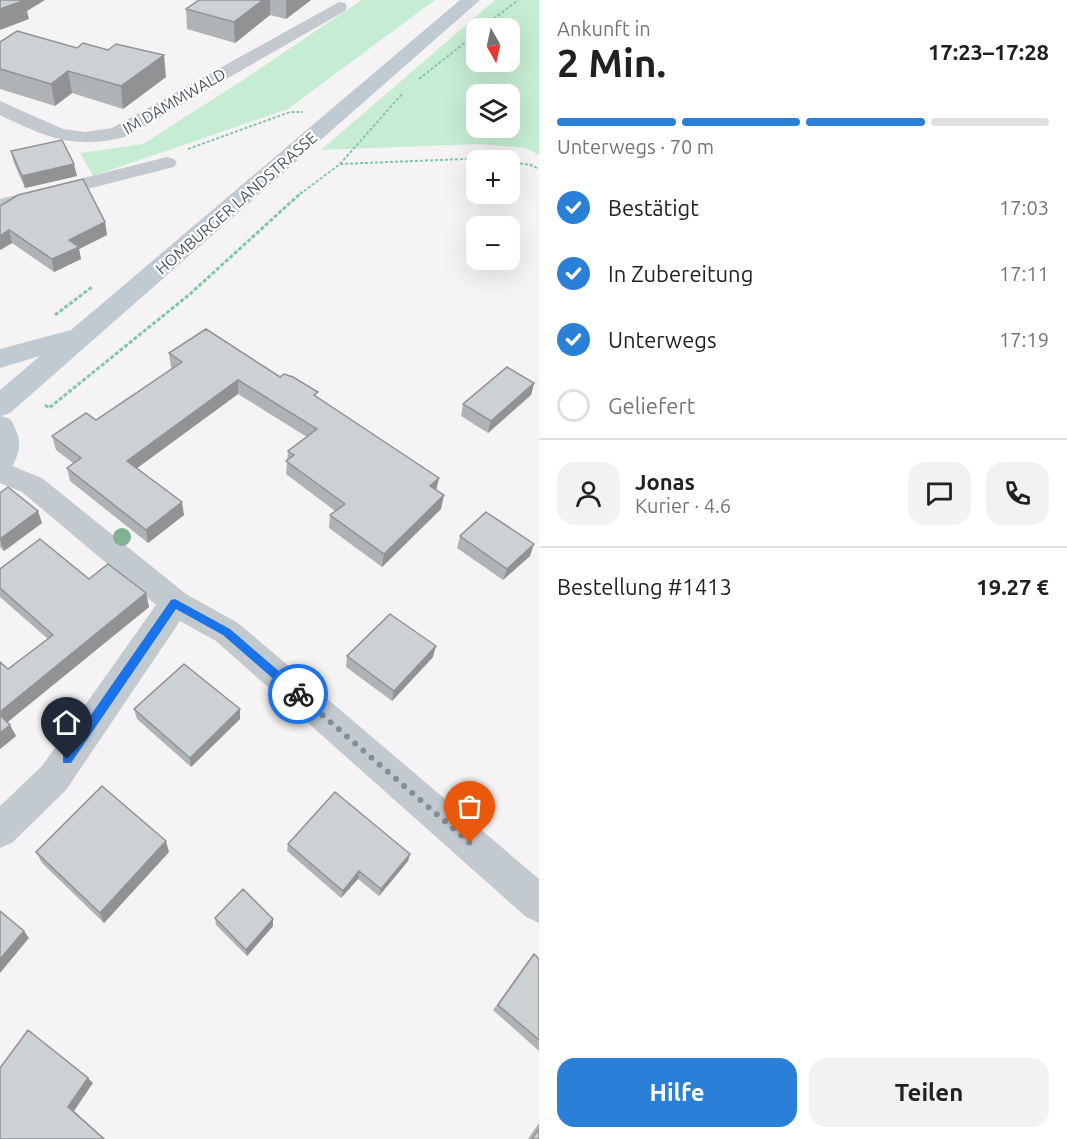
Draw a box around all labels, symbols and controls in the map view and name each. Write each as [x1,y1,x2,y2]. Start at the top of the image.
text: Ankunft in [557,17,651,40]
north arrow [466,18,520,72]
map controls [466,18,520,270]
text: 17:23–17:28 [928,39,1049,64]
text: 2 Min. [557,41,666,84]
street label: IM DAMMWALD [120,64,228,138]
button: layers [466,84,520,138]
street label: HOMBURGER LANDSTRASSE [152,128,320,278]
text: Unterwegs · 70 m [557,135,714,158]
button: + [466,150,520,204]
icon: check [557,191,590,224]
text: Bestätigt [608,195,699,220]
text: 17:03 [999,196,1049,219]
button: − [466,216,520,270]
icon: check [557,257,590,290]
text: In Zubereitung [608,261,753,286]
text: 17:11 [999,262,1049,285]
icon: check [557,323,590,356]
text: Unterwegs [608,327,717,352]
text: 17:19 [999,328,1049,351]
text: Geliefert [608,393,695,418]
button: person [557,462,620,525]
button: chat [908,462,971,525]
button: phone [986,462,1049,525]
text: Jonas [635,469,695,494]
text: Kurier · 4.6 [635,494,731,517]
text: Bestellung #1413 [557,574,732,599]
text: 19.27 € [976,574,1049,599]
courier [268,664,328,724]
icon: bike [282,678,315,711]
pin [41,697,92,759]
icon: home [50,706,83,739]
pin [444,781,495,843]
icon: bag [453,790,486,823]
button: Hilfe [557,1058,797,1127]
button: Teilen [809,1058,1049,1127]

